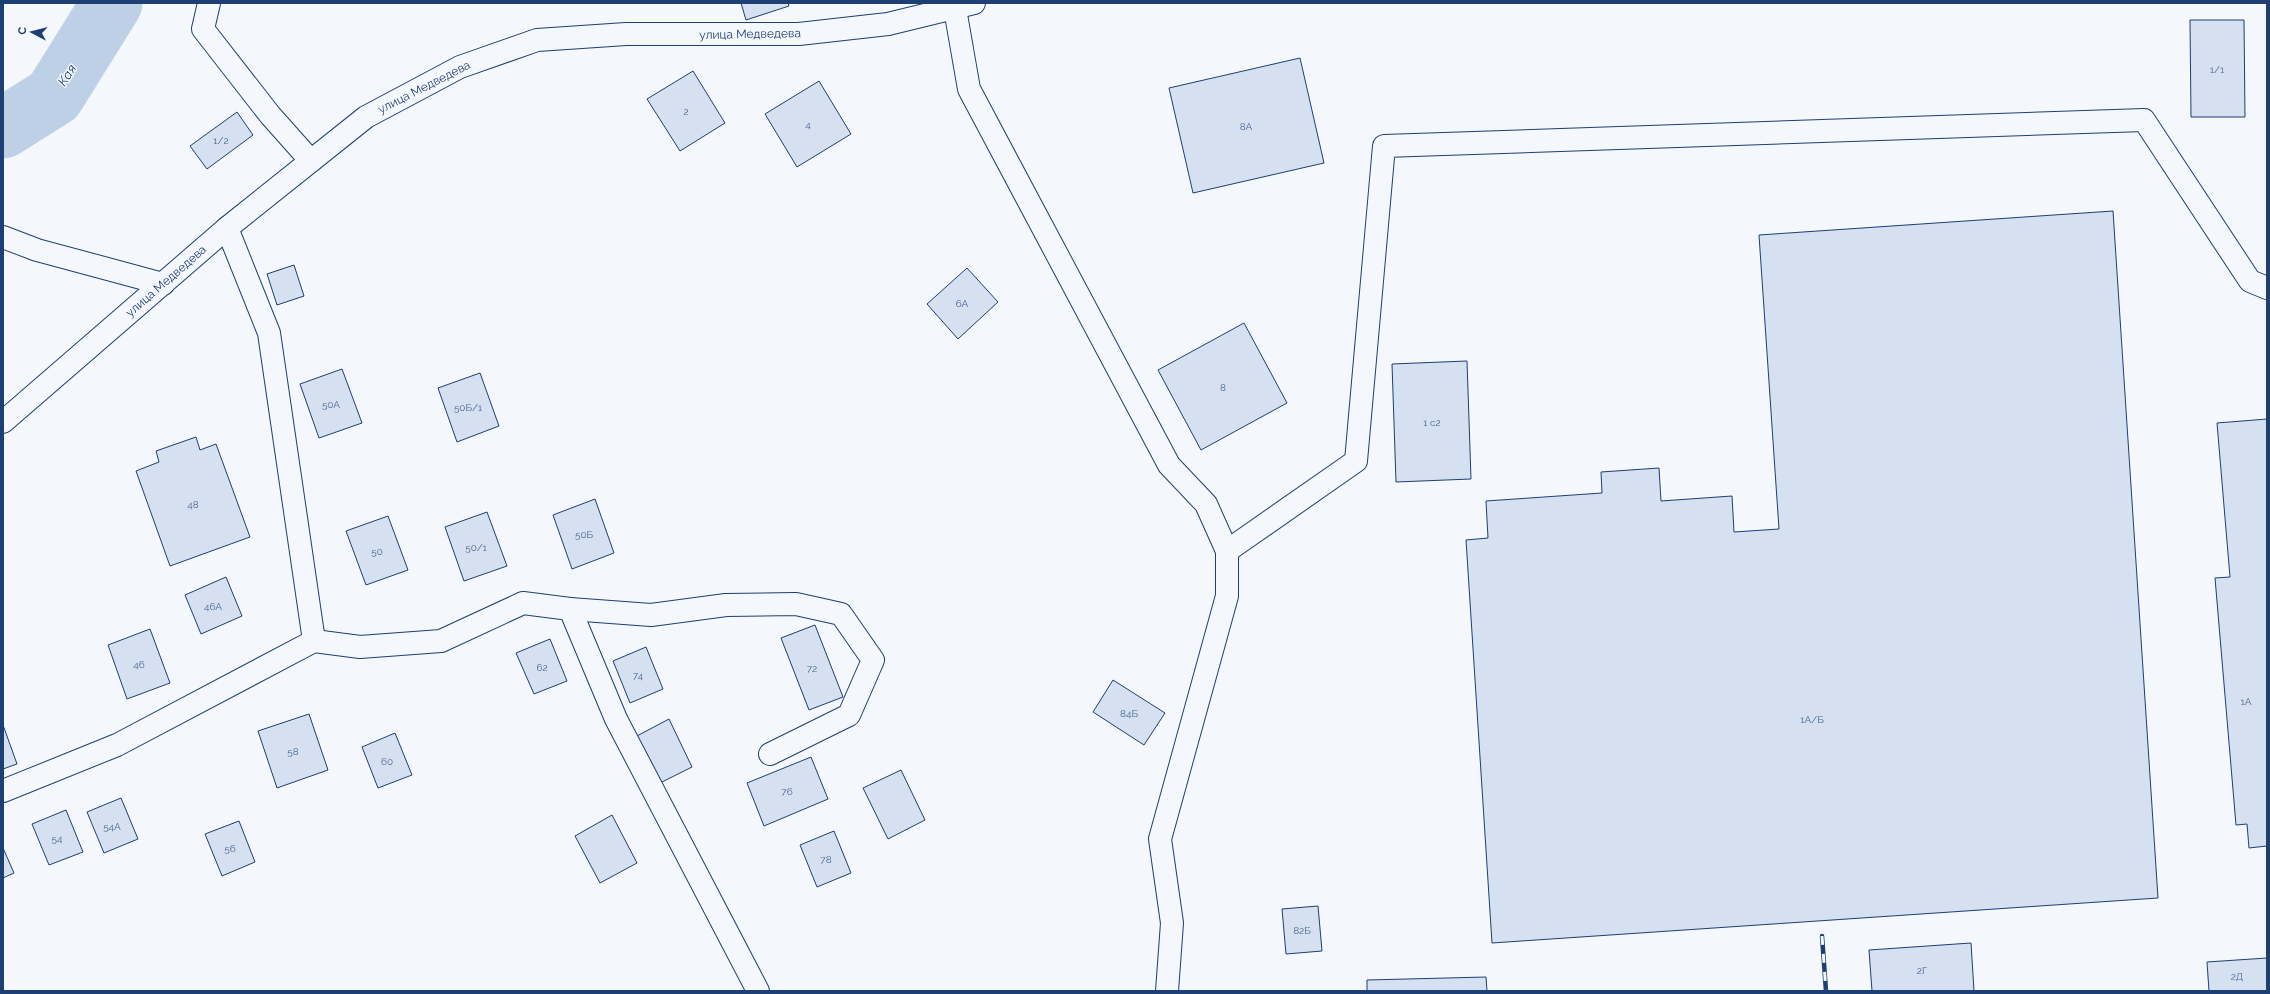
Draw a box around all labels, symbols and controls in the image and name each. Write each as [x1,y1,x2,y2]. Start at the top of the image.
north arrow [12,12,52,52]
text: С [16,26,30,35]
street label: улица Медведева [699,26,801,42]
street label: улица Медведева [375,58,473,116]
water label: Кая [55,61,79,89]
house number: 1/1 [2210,64,2225,75]
house number: 2 [683,106,689,117]
house number: 4 [805,119,811,130]
house number: 8А [1240,121,1253,132]
house number: 1/2 [213,135,229,146]
street label: улица Медведева [123,242,209,320]
house number: 6А [956,298,969,309]
house number: 8 [1220,382,1226,393]
house number: 50А [322,399,340,410]
house number: 50Б/1 [454,402,483,413]
house number: 1 с2 [1423,417,1441,428]
house number: 48 [187,499,199,510]
house number: 50Б [575,529,594,540]
house number: 50/1 [465,542,488,553]
house number: 50 [371,546,383,557]
house number: 46А [204,601,222,612]
house number: 46 [133,659,145,670]
house number: 62 [536,662,548,673]
house number: 72 [807,663,817,674]
house number: 74 [633,670,644,681]
house number: 1А [2240,696,2252,707]
house number: 84Б [1120,708,1138,719]
house number: 1А/Б [1800,714,1824,725]
house number: 58 [287,746,299,757]
house number: 60 [381,756,393,767]
house number: 76 [781,786,793,797]
house number: 54А [103,821,121,832]
house number: 54 [52,833,63,844]
house number: 56 [224,843,236,854]
house number: 78 [820,854,832,865]
house number: 82Б [1293,925,1311,936]
house number: 2Г [1917,965,1927,976]
house number: 2Д [2231,971,2244,982]

